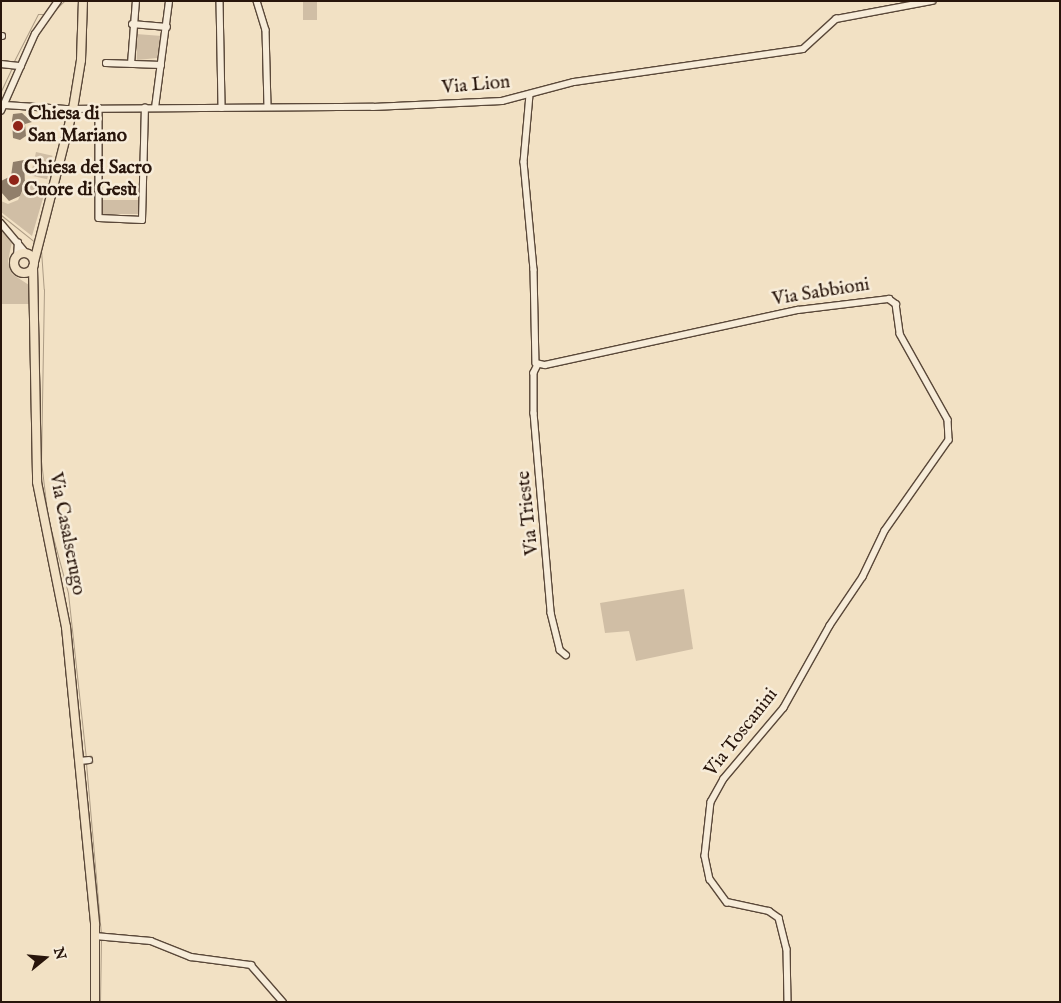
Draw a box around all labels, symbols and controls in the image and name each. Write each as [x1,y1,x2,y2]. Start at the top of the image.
street label: Via Lion [441,72,511,100]
place label: Chiesa di San Mariano [28,104,127,148]
marker: Chiesa di San Mariano [12,120,24,132]
place label: Chiesa del Sacro Cuore di Gesù [24,158,152,202]
marker: Chiesa del Sacro Cuore di Gesù [8,174,20,186]
street label: Via Sabbioni [771,274,871,312]
street label: Via Trieste [513,470,545,556]
street label: Via Casalserugo [43,471,89,597]
street label: Via Toscanini [700,684,784,782]
north arrow [20,933,70,983]
text: N [49,945,70,962]

